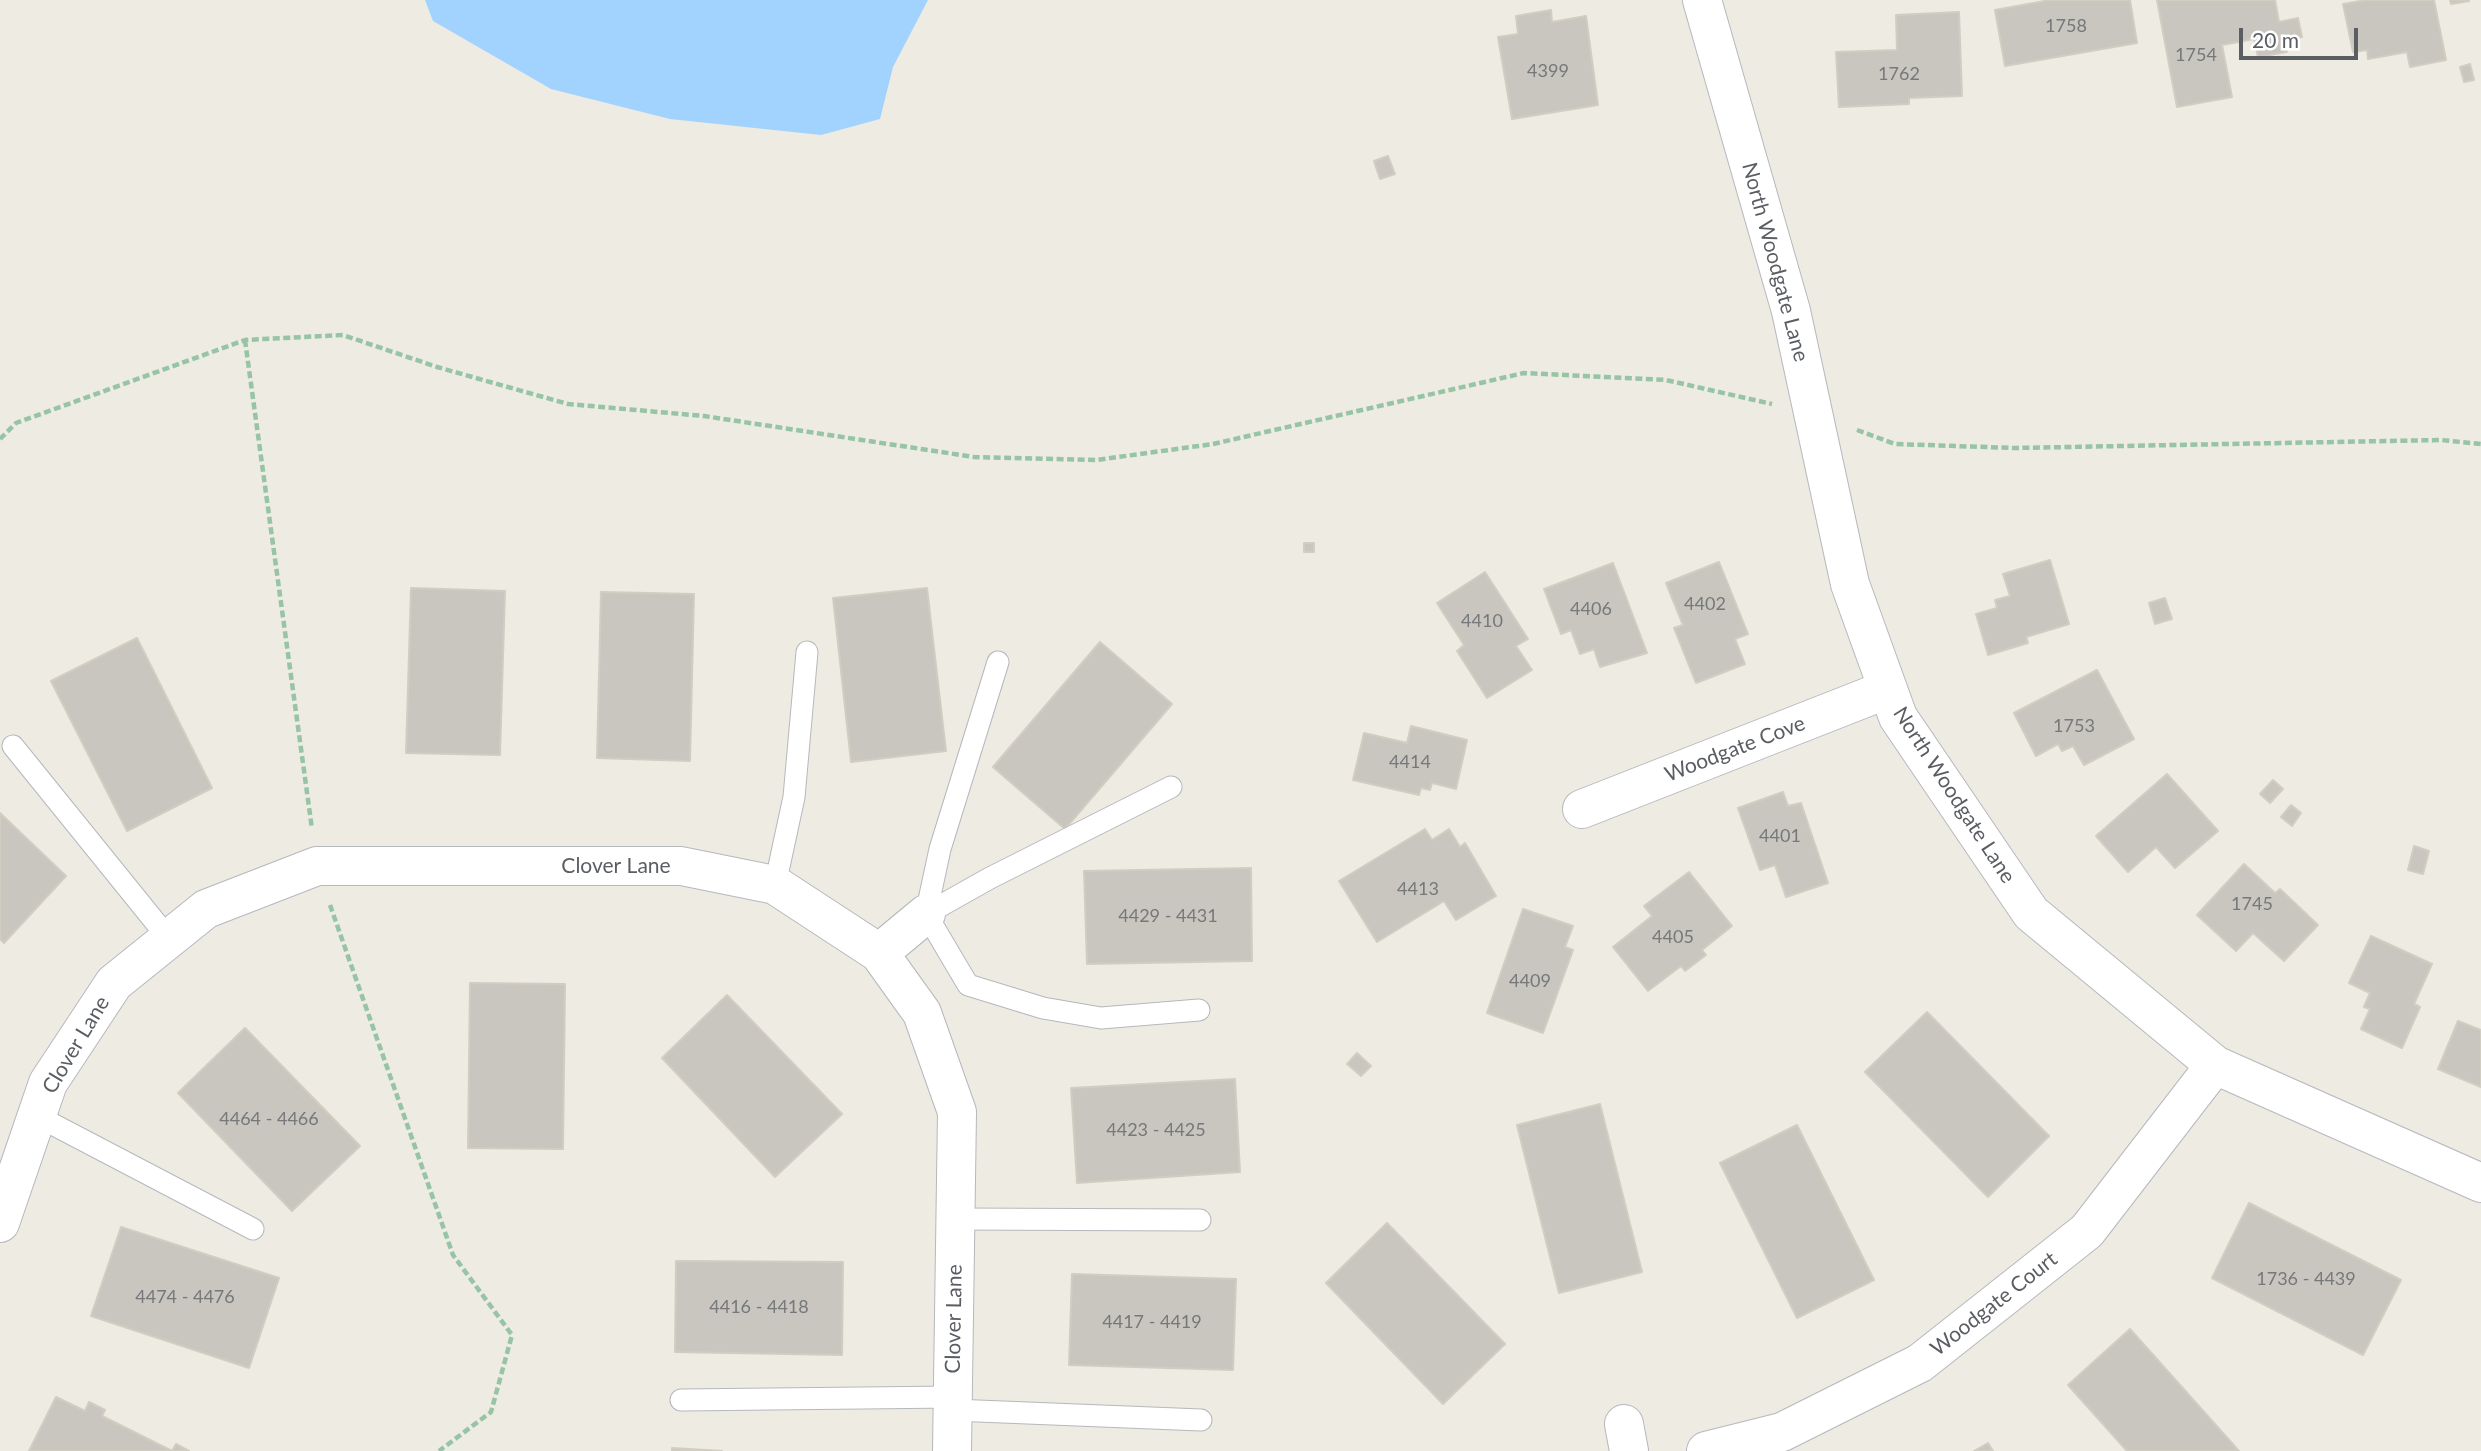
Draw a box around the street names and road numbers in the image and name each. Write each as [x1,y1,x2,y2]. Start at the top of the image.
street label: North Woodgate Lane [1736,160,1814,364]
street label: North Woodgate Lane [1888,702,2020,888]
street label: Woodgate Cove [1661,711,1809,787]
street label: Clover Lane [561,853,671,879]
street label: Clover Lane [37,992,115,1098]
street label: Woodgate Court [1926,1247,2062,1361]
street label: Clover Lane [940,1264,968,1374]

